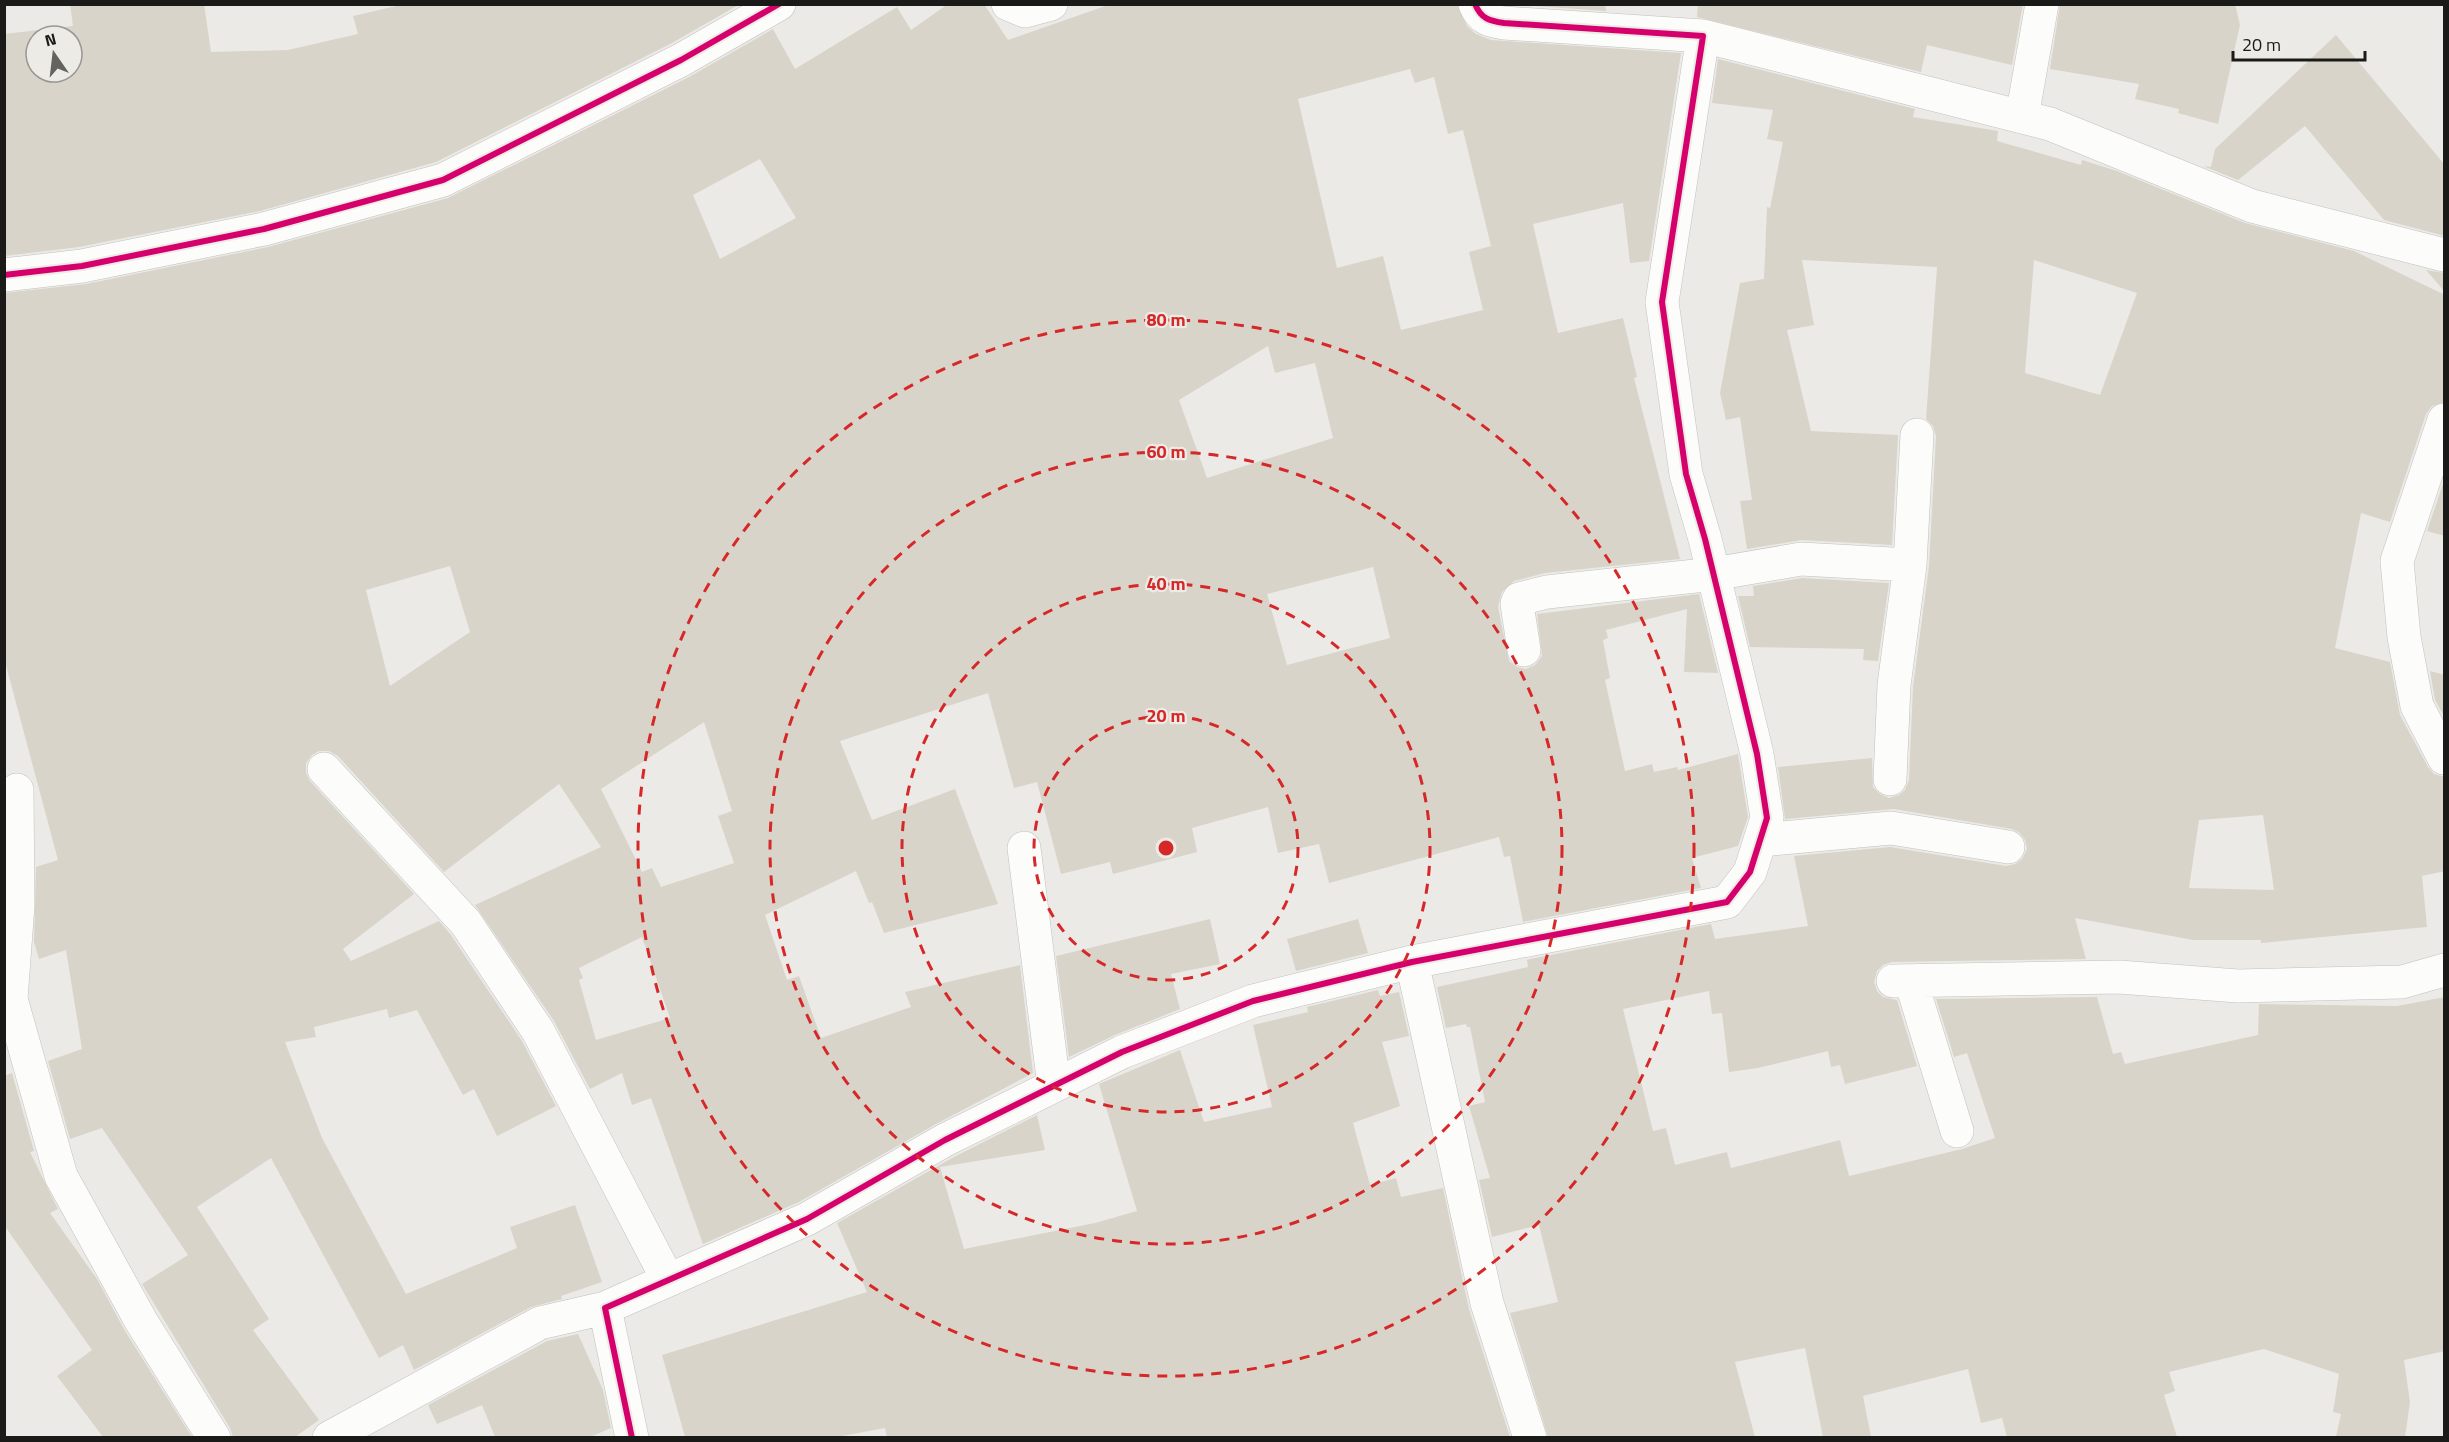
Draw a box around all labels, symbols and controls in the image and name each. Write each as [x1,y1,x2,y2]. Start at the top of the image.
north arrow [24,24,84,84]
scale bar [2233,24,2365,62]
text: N [42,26,59,52]
text: 20 m [2242,31,2281,58]
text: 80 m [1146,306,1186,333]
text: 60 m [1146,438,1186,465]
text: 40 m [1146,570,1186,597]
text: 20 m [1146,702,1186,729]
centre of rings [1156,838,1176,858]

